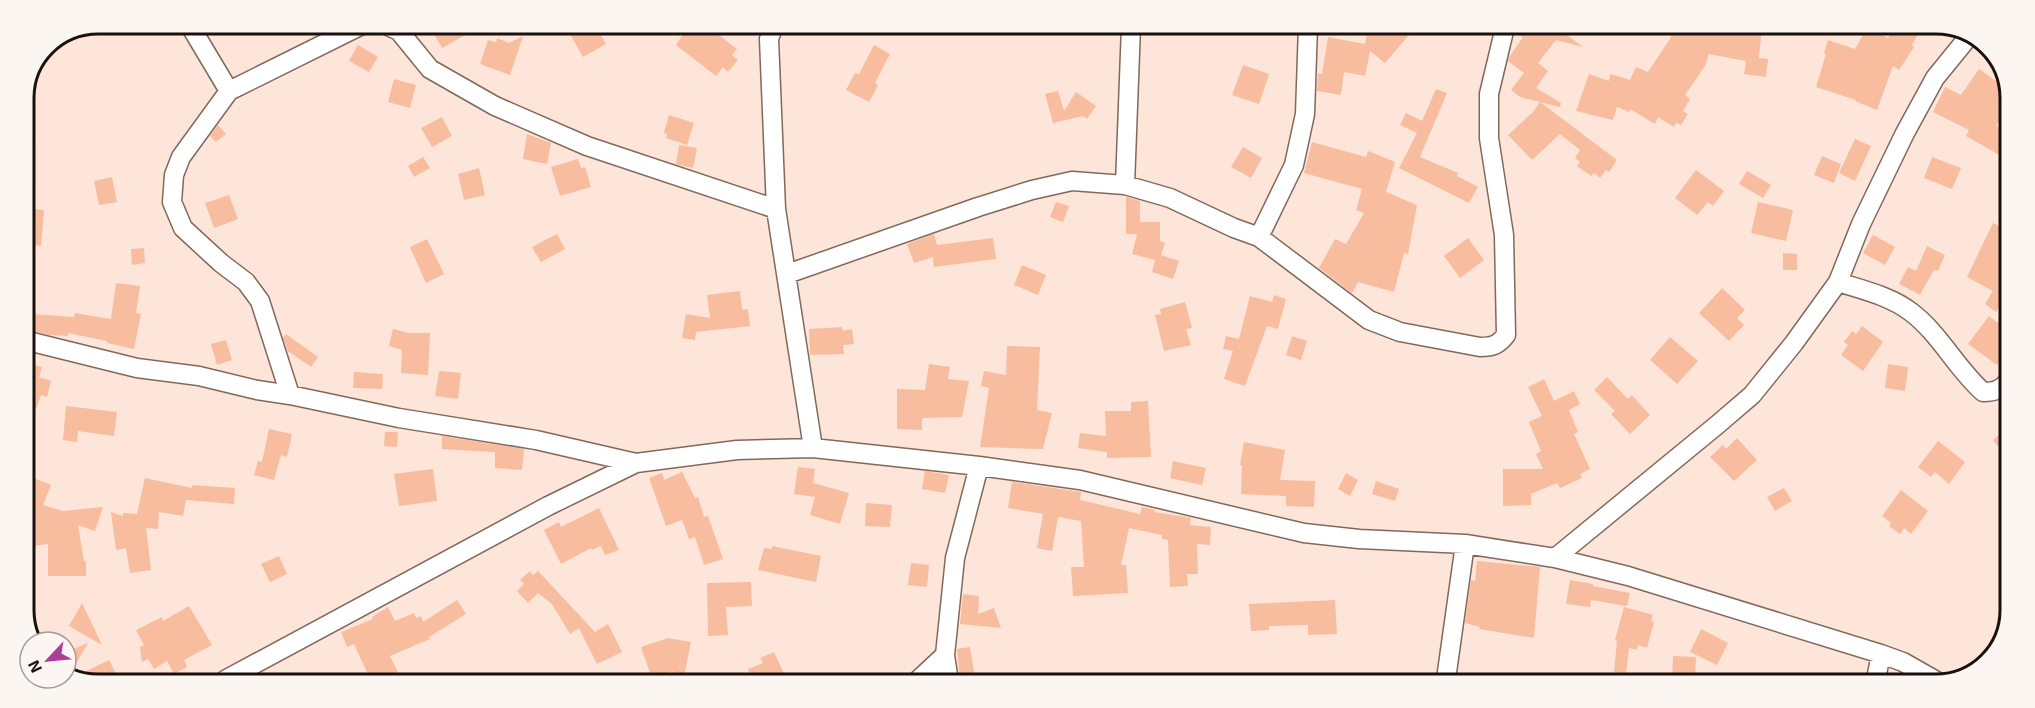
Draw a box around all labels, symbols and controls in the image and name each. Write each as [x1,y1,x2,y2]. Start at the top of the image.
north arrow [18,630,78,690]
text: N [23,657,45,676]

